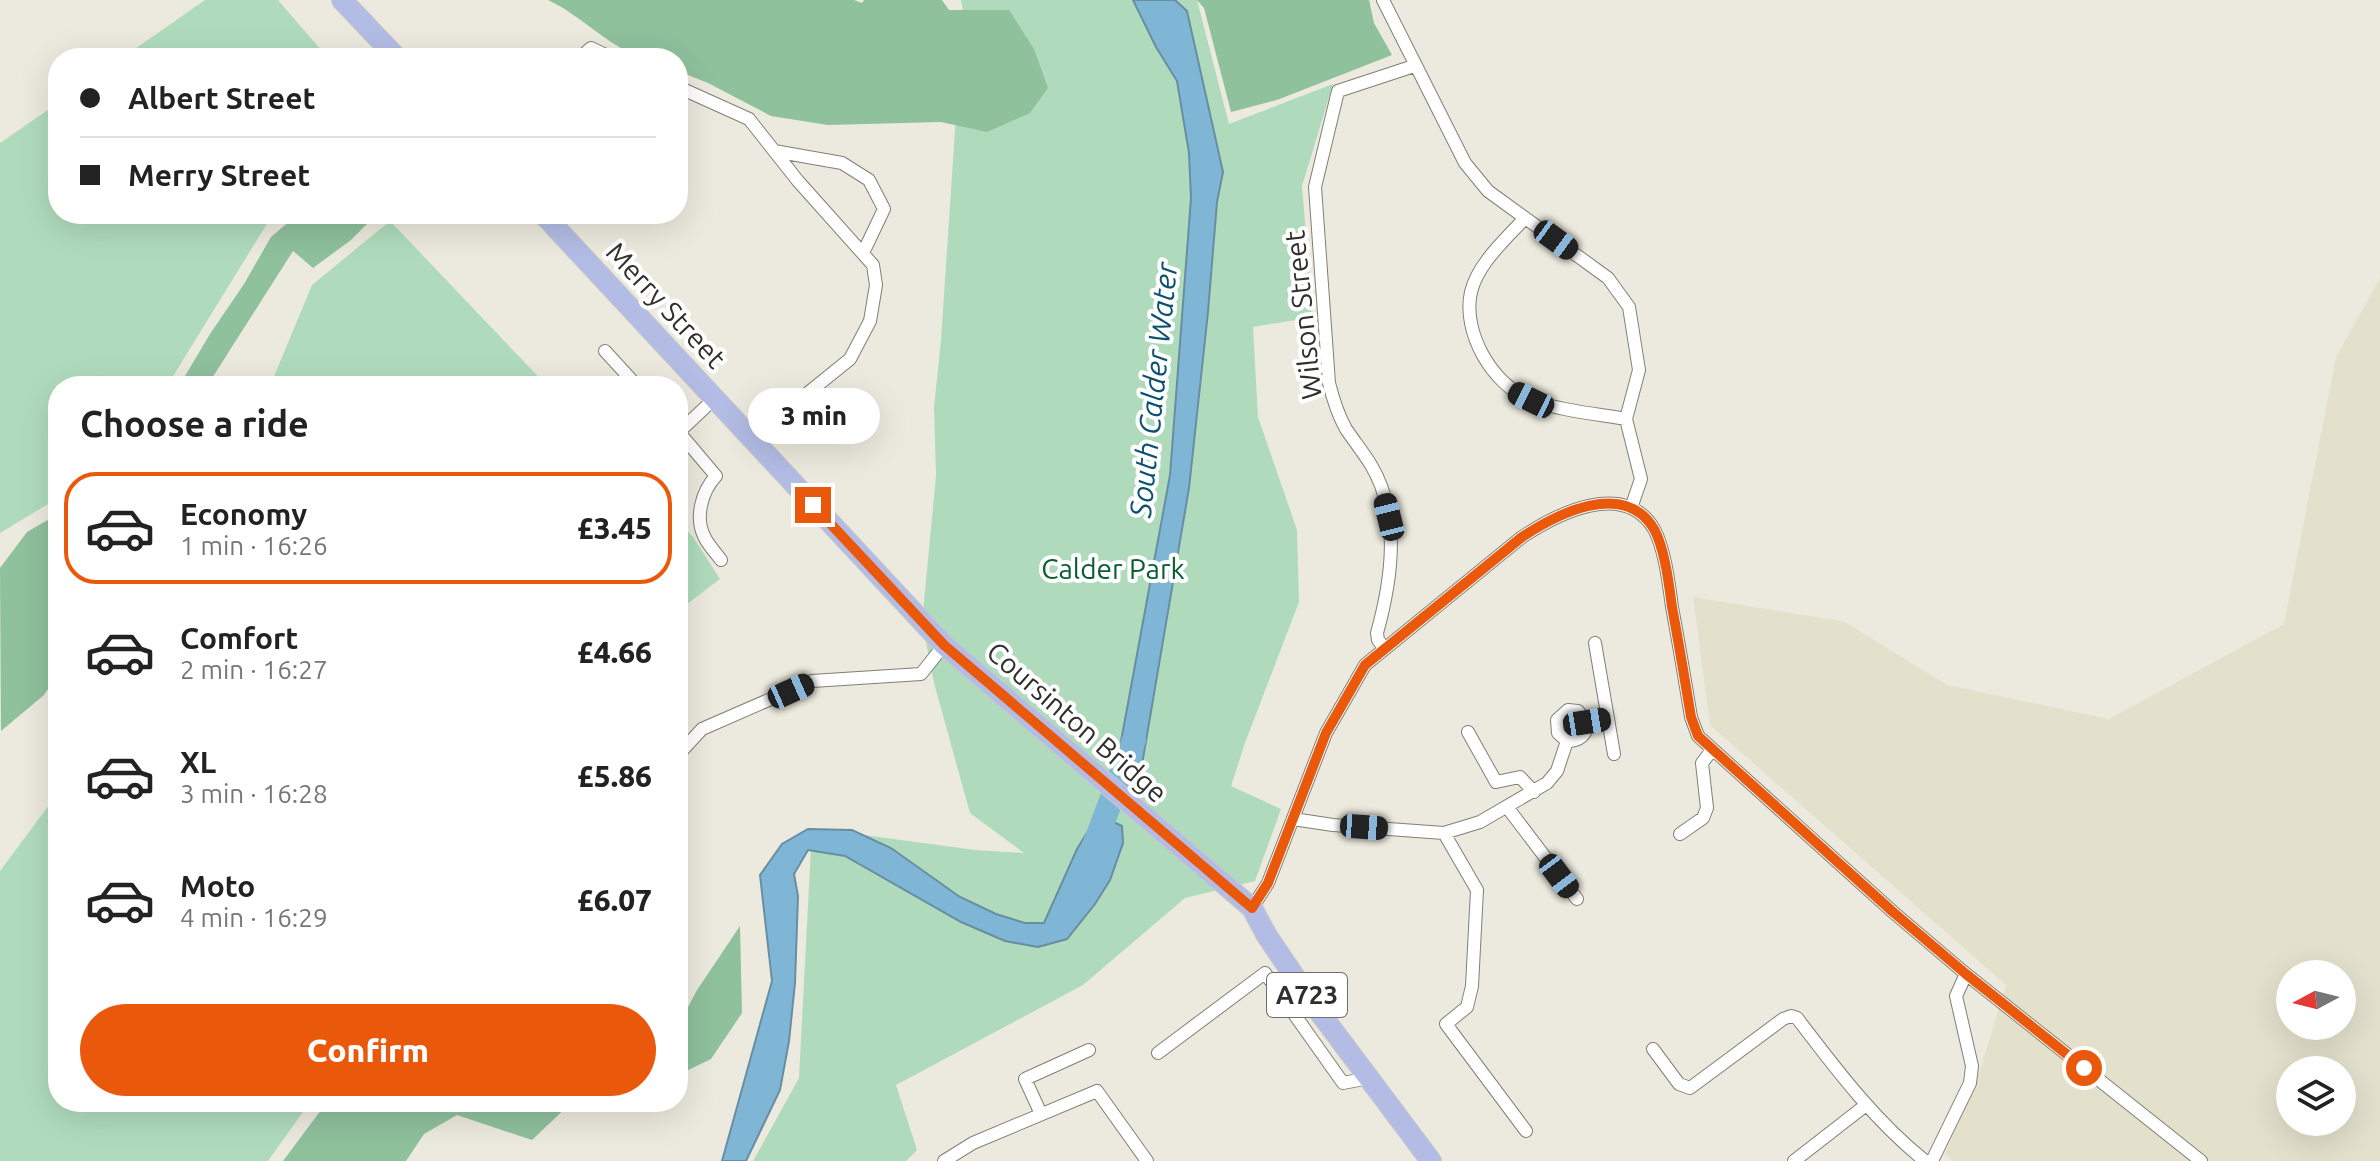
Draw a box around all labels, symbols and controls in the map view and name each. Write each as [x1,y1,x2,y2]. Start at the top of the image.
text: Albert Street [128,81,315,115]
text: Merry Street [128,158,310,192]
car [1530,216,1582,264]
street label: Wilson Street [1278,229,1327,401]
street label: Merry Street [601,236,732,374]
water label: South Calder Water [1123,259,1183,520]
car [1504,379,1558,421]
callout: 3 min [747,389,879,445]
text: 3 min [781,401,847,430]
text: Choose a ride [80,403,309,444]
route end [795,487,831,523]
car [1372,491,1406,543]
icon: car [84,492,156,564]
text: Economy [180,497,307,531]
text: £3.45 [577,511,652,545]
text: 1 min · 16:26 [180,531,328,560]
park label: Calder Park [1041,553,1185,584]
icon: car [84,616,156,688]
text: Comfort [180,621,298,655]
text: £4.66 [577,635,652,669]
street label: Coursinton Bridge [981,635,1174,808]
text: 2 min · 16:27 [180,655,328,684]
car [764,670,818,712]
car [1561,706,1613,738]
icon: car [84,740,156,812]
text: XL [180,745,216,779]
text: £5.86 [577,759,652,793]
text: 3 min · 16:28 [180,779,328,808]
car [1339,813,1389,841]
car [1535,850,1583,902]
icon: car [84,864,156,936]
text: Moto [180,869,255,903]
text: £6.07 [577,883,652,917]
text: 4 min · 16:29 [180,903,328,932]
north arrow [2276,960,2356,1040]
map controls [2276,960,2356,1136]
road number: A723 [1267,973,1347,1017]
button: Confirm [80,1004,656,1096]
route start [2066,1050,2102,1086]
button: layers [2276,1056,2356,1136]

